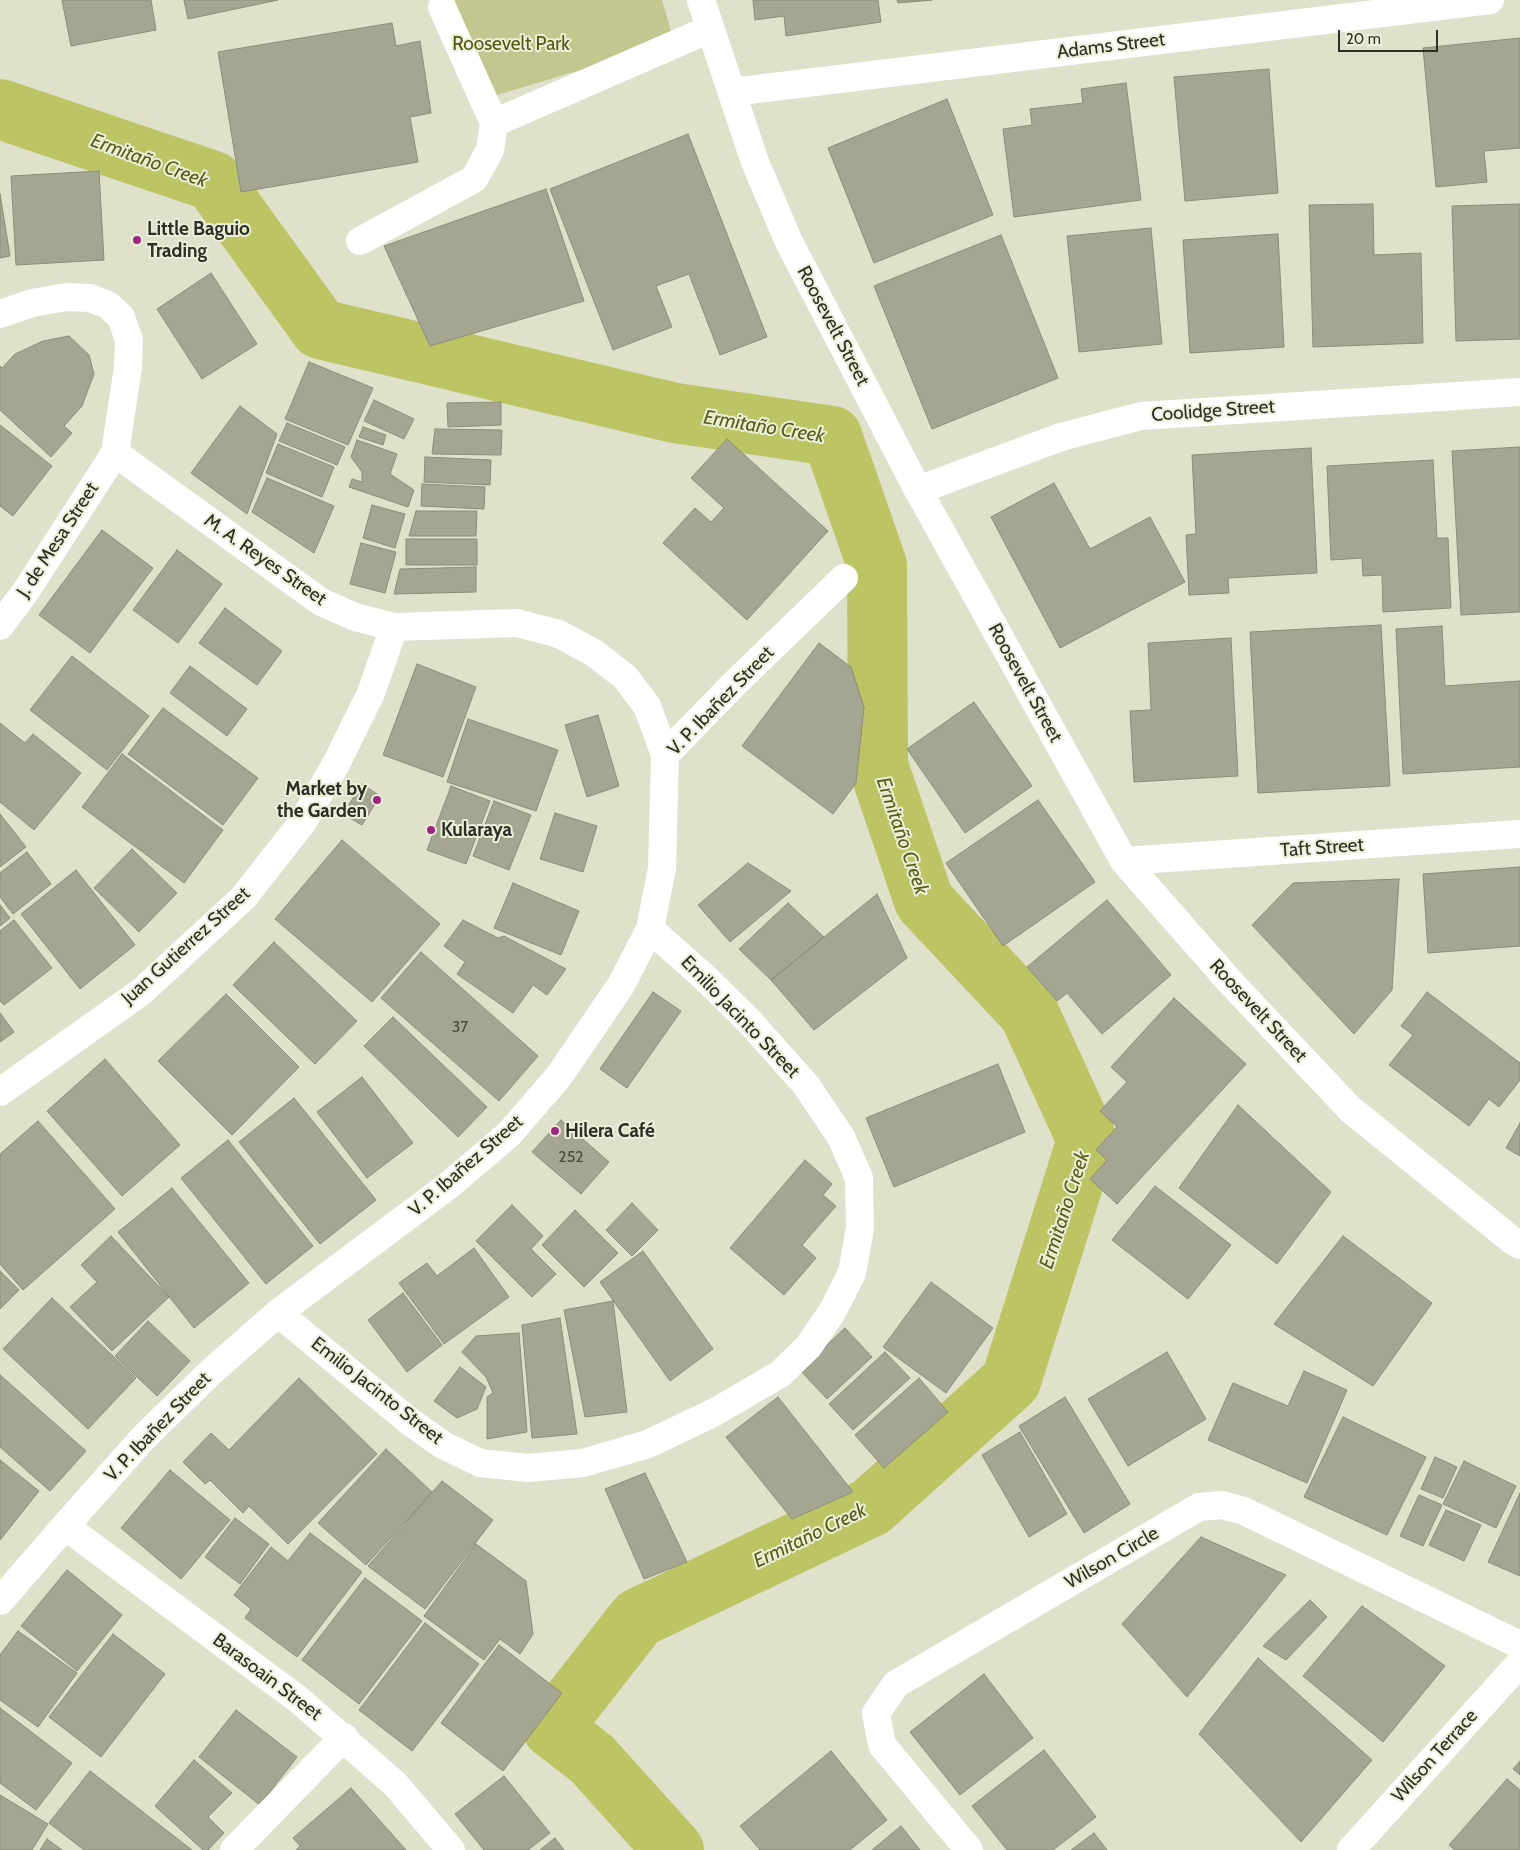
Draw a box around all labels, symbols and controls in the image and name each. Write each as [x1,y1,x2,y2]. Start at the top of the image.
scale bar [1340,20,1440,52]
street label: Adams Street [1056,28,1166,64]
text: 20 m [1346,30,1381,48]
park label: Roosevelt Park [452,33,570,55]
water label: Ermitaño Creek [87,129,211,193]
place label: Little Baguio Trading [147,218,250,262]
marker: Little Baguio Trading [131,234,143,246]
street label: Roosevelt Street [792,262,874,390]
street label: Coolidge Street [1151,395,1275,427]
water label: Ermitaño Creek [702,406,826,448]
street label: J. de Mesa Street [12,478,104,602]
street label: M. A. Reyes Street [199,509,331,611]
street label: Roosevelt Street [983,620,1067,746]
street label: V. P. Ibañez Street [663,642,779,760]
water label: Ermitaño Creek [871,774,933,898]
place label: Market by the Garden [277,778,367,822]
marker: Market by the Garden [371,794,383,806]
place label: Kularaya [441,819,512,841]
marker: Kularaya [425,824,437,836]
street label: Taft Street [1279,834,1365,862]
street label: Juan Gutierrez Street [117,882,255,1010]
street label: Emilio Jacinto Street [676,951,804,1083]
street label: Roosevelt Street [1205,955,1311,1067]
house number: 37 [452,1017,468,1037]
street label: V. P. Ibañez Street [404,1110,528,1222]
place label: Hilera Café [565,1120,655,1142]
marker: Hilera Café [549,1125,561,1137]
house number: 252 [558,1147,584,1167]
water label: Ermitaño Creek [1035,1148,1095,1272]
street label: Emilio Jacinto Street [307,1332,447,1450]
street label: V. P. Ibañez Street [100,1368,216,1486]
water label: Ermitaño Creek [750,1498,870,1574]
street label: Wilson Circle [1061,1522,1163,1594]
street label: Barasoain Street [208,1629,326,1725]
street label: Wilson Terrace [1387,1705,1483,1807]

